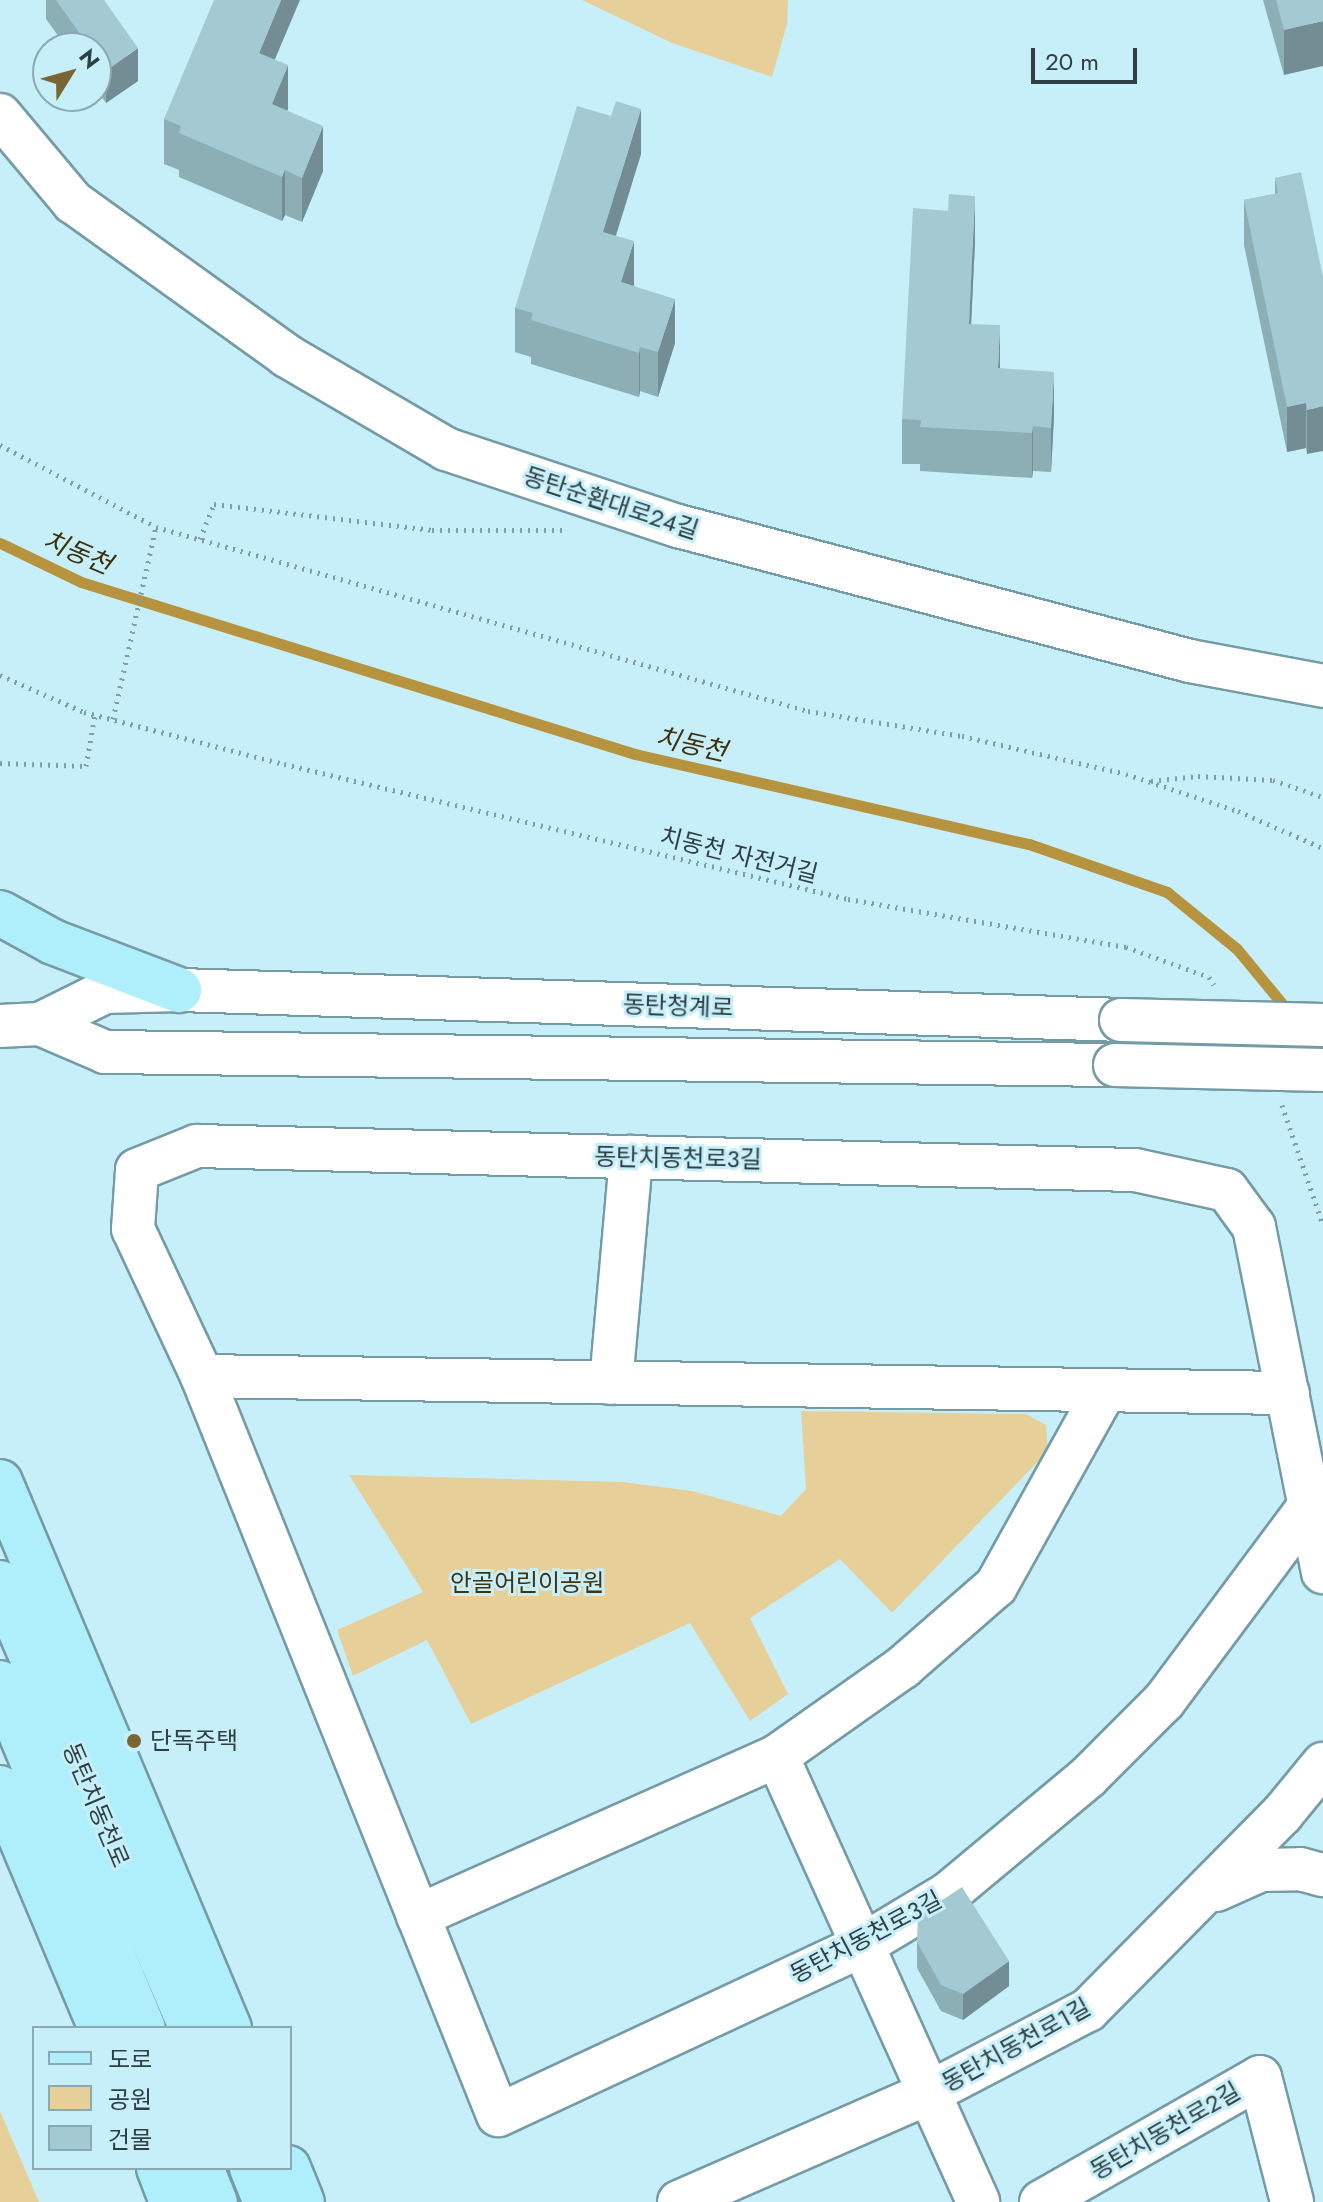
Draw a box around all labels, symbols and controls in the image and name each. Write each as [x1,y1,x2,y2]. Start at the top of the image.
north arrow [32,32,112,112]
scale bar [1035,32,1141,82]
text: N [72,42,108,75]
text: 20 m [1045,44,1099,79]
street label: 동탄순환대로24길 [520,461,702,545]
water label: 치동천 [38,525,116,581]
water label: 치동천 [653,722,729,768]
street label: 치동천 자전거길 [657,821,821,889]
street label: 동탄청계로 [622,990,734,1022]
street label: 동탄치동천로3길 [594,1142,762,1174]
park label: 안골어린이공원 [450,1569,604,1597]
place label: 단독주택 [150,1727,238,1755]
marker: 단독주택 [125,1732,143,1750]
street label: 동탄치동천로 [57,1738,135,1872]
street label: 동탄치동천로3길 [785,1885,947,1989]
street label: 동탄치동천로1길 [937,1992,1095,2098]
legend [32,2026,292,2170]
text: 도로 [108,2042,152,2077]
street label: 동탄치동천로2길 [1085,2076,1245,2186]
text: 공원 [108,2082,152,2117]
text: 건물 [108,2122,152,2157]

